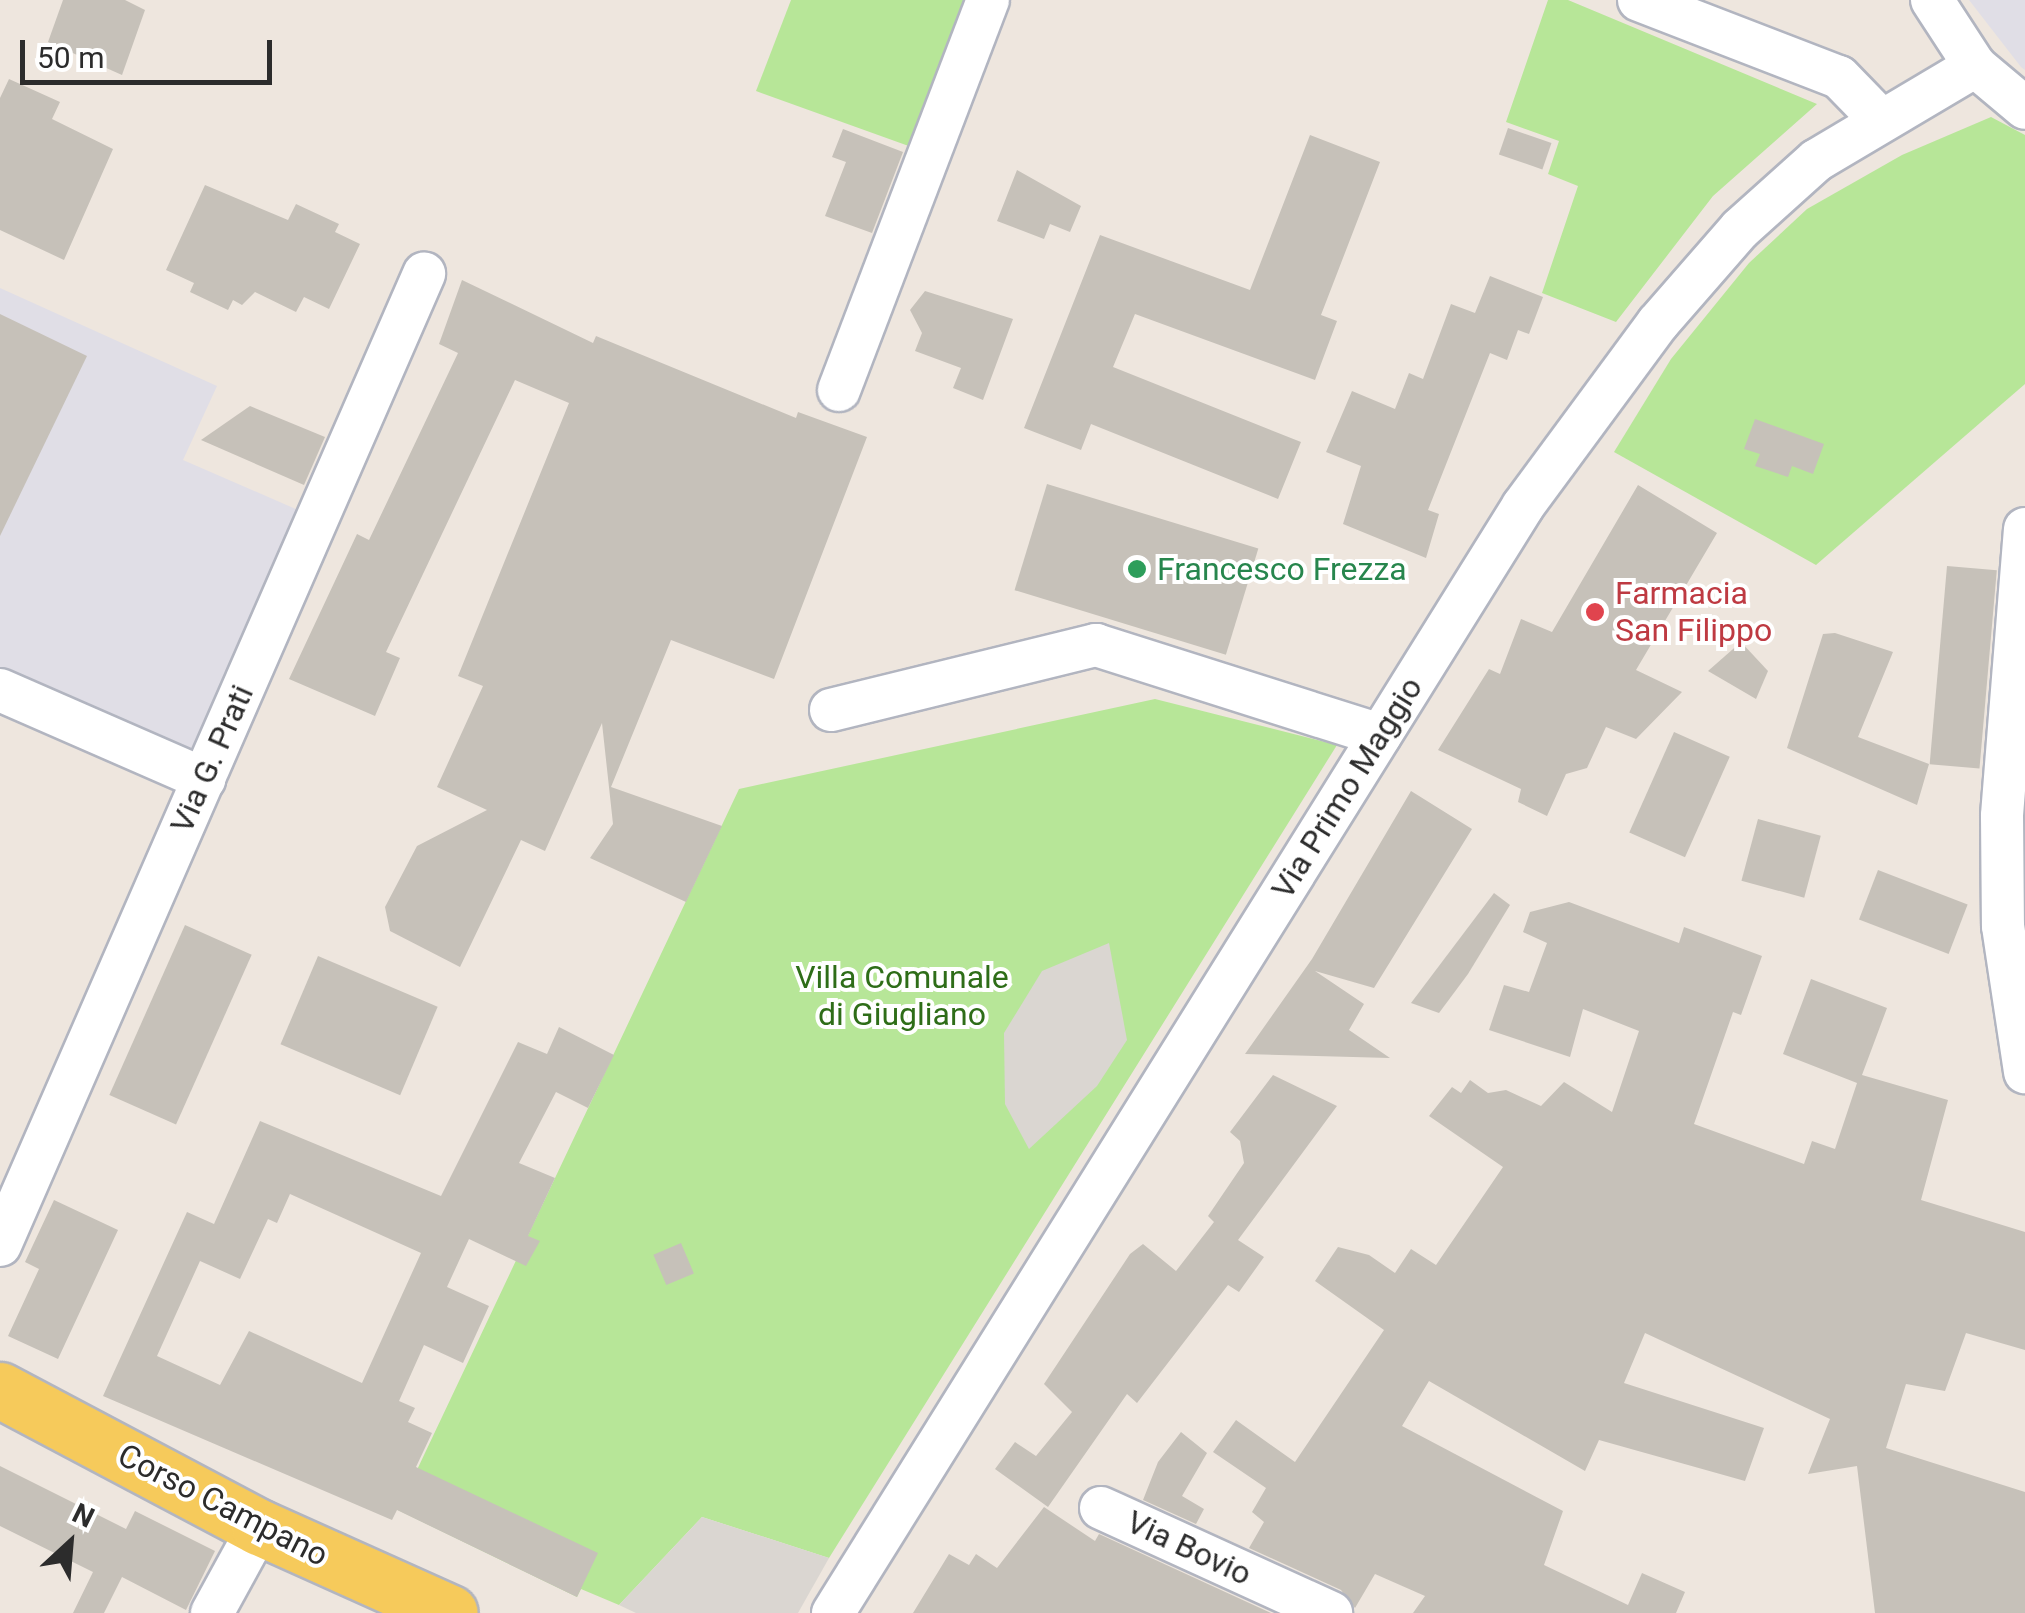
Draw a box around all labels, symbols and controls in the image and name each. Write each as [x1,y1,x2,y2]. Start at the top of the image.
scale bar [25,20,278,82]
text: 50 m [37,40,104,75]
place label: Francesco Frezza [1157,550,1407,588]
marker: Francesco Frezza [1126,558,1148,580]
place label: Farmacia San Filippo [1615,575,1772,650]
marker: Farmacia San Filippo [1584,601,1606,623]
street label: Via Primo Maggio [1263,670,1431,906]
street label: Via G. Prati [162,679,262,839]
park label: Villa Comunale di Giugliano [795,959,1009,1034]
street label: Corso Campano [112,1436,334,1574]
north arrow [20,1493,120,1593]
text: N [67,1496,99,1535]
street label: Via Bovio [1121,1502,1257,1594]

